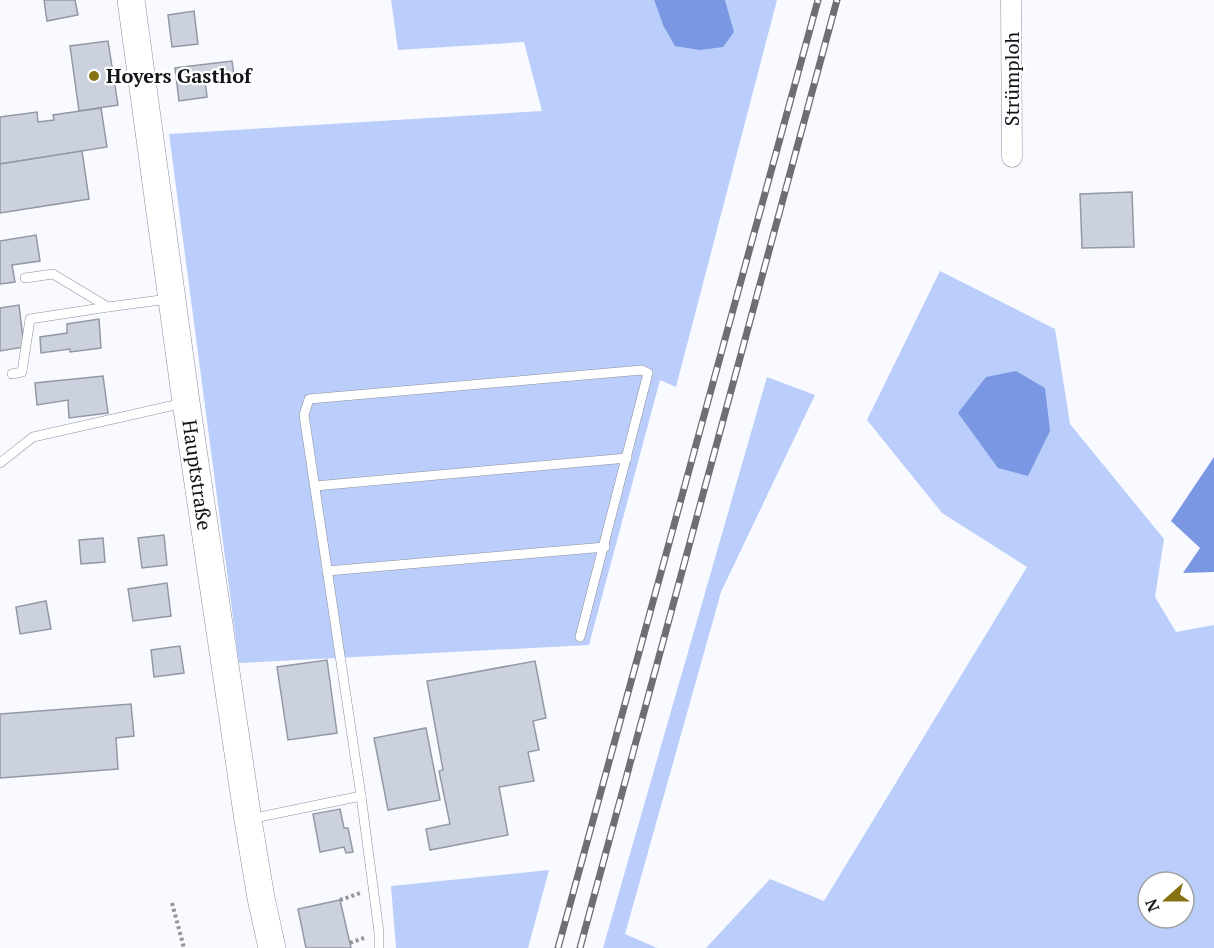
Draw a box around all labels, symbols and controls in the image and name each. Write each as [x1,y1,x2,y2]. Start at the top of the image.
street label: Strümploh [998,31,1025,126]
place label: Hoyers Gasthof [106,62,253,89]
marker: Hoyers Gasthof [87,69,101,83]
street label: Hauptstraße [176,418,219,532]
north arrow [1136,870,1196,930]
text: N [1140,896,1164,915]

